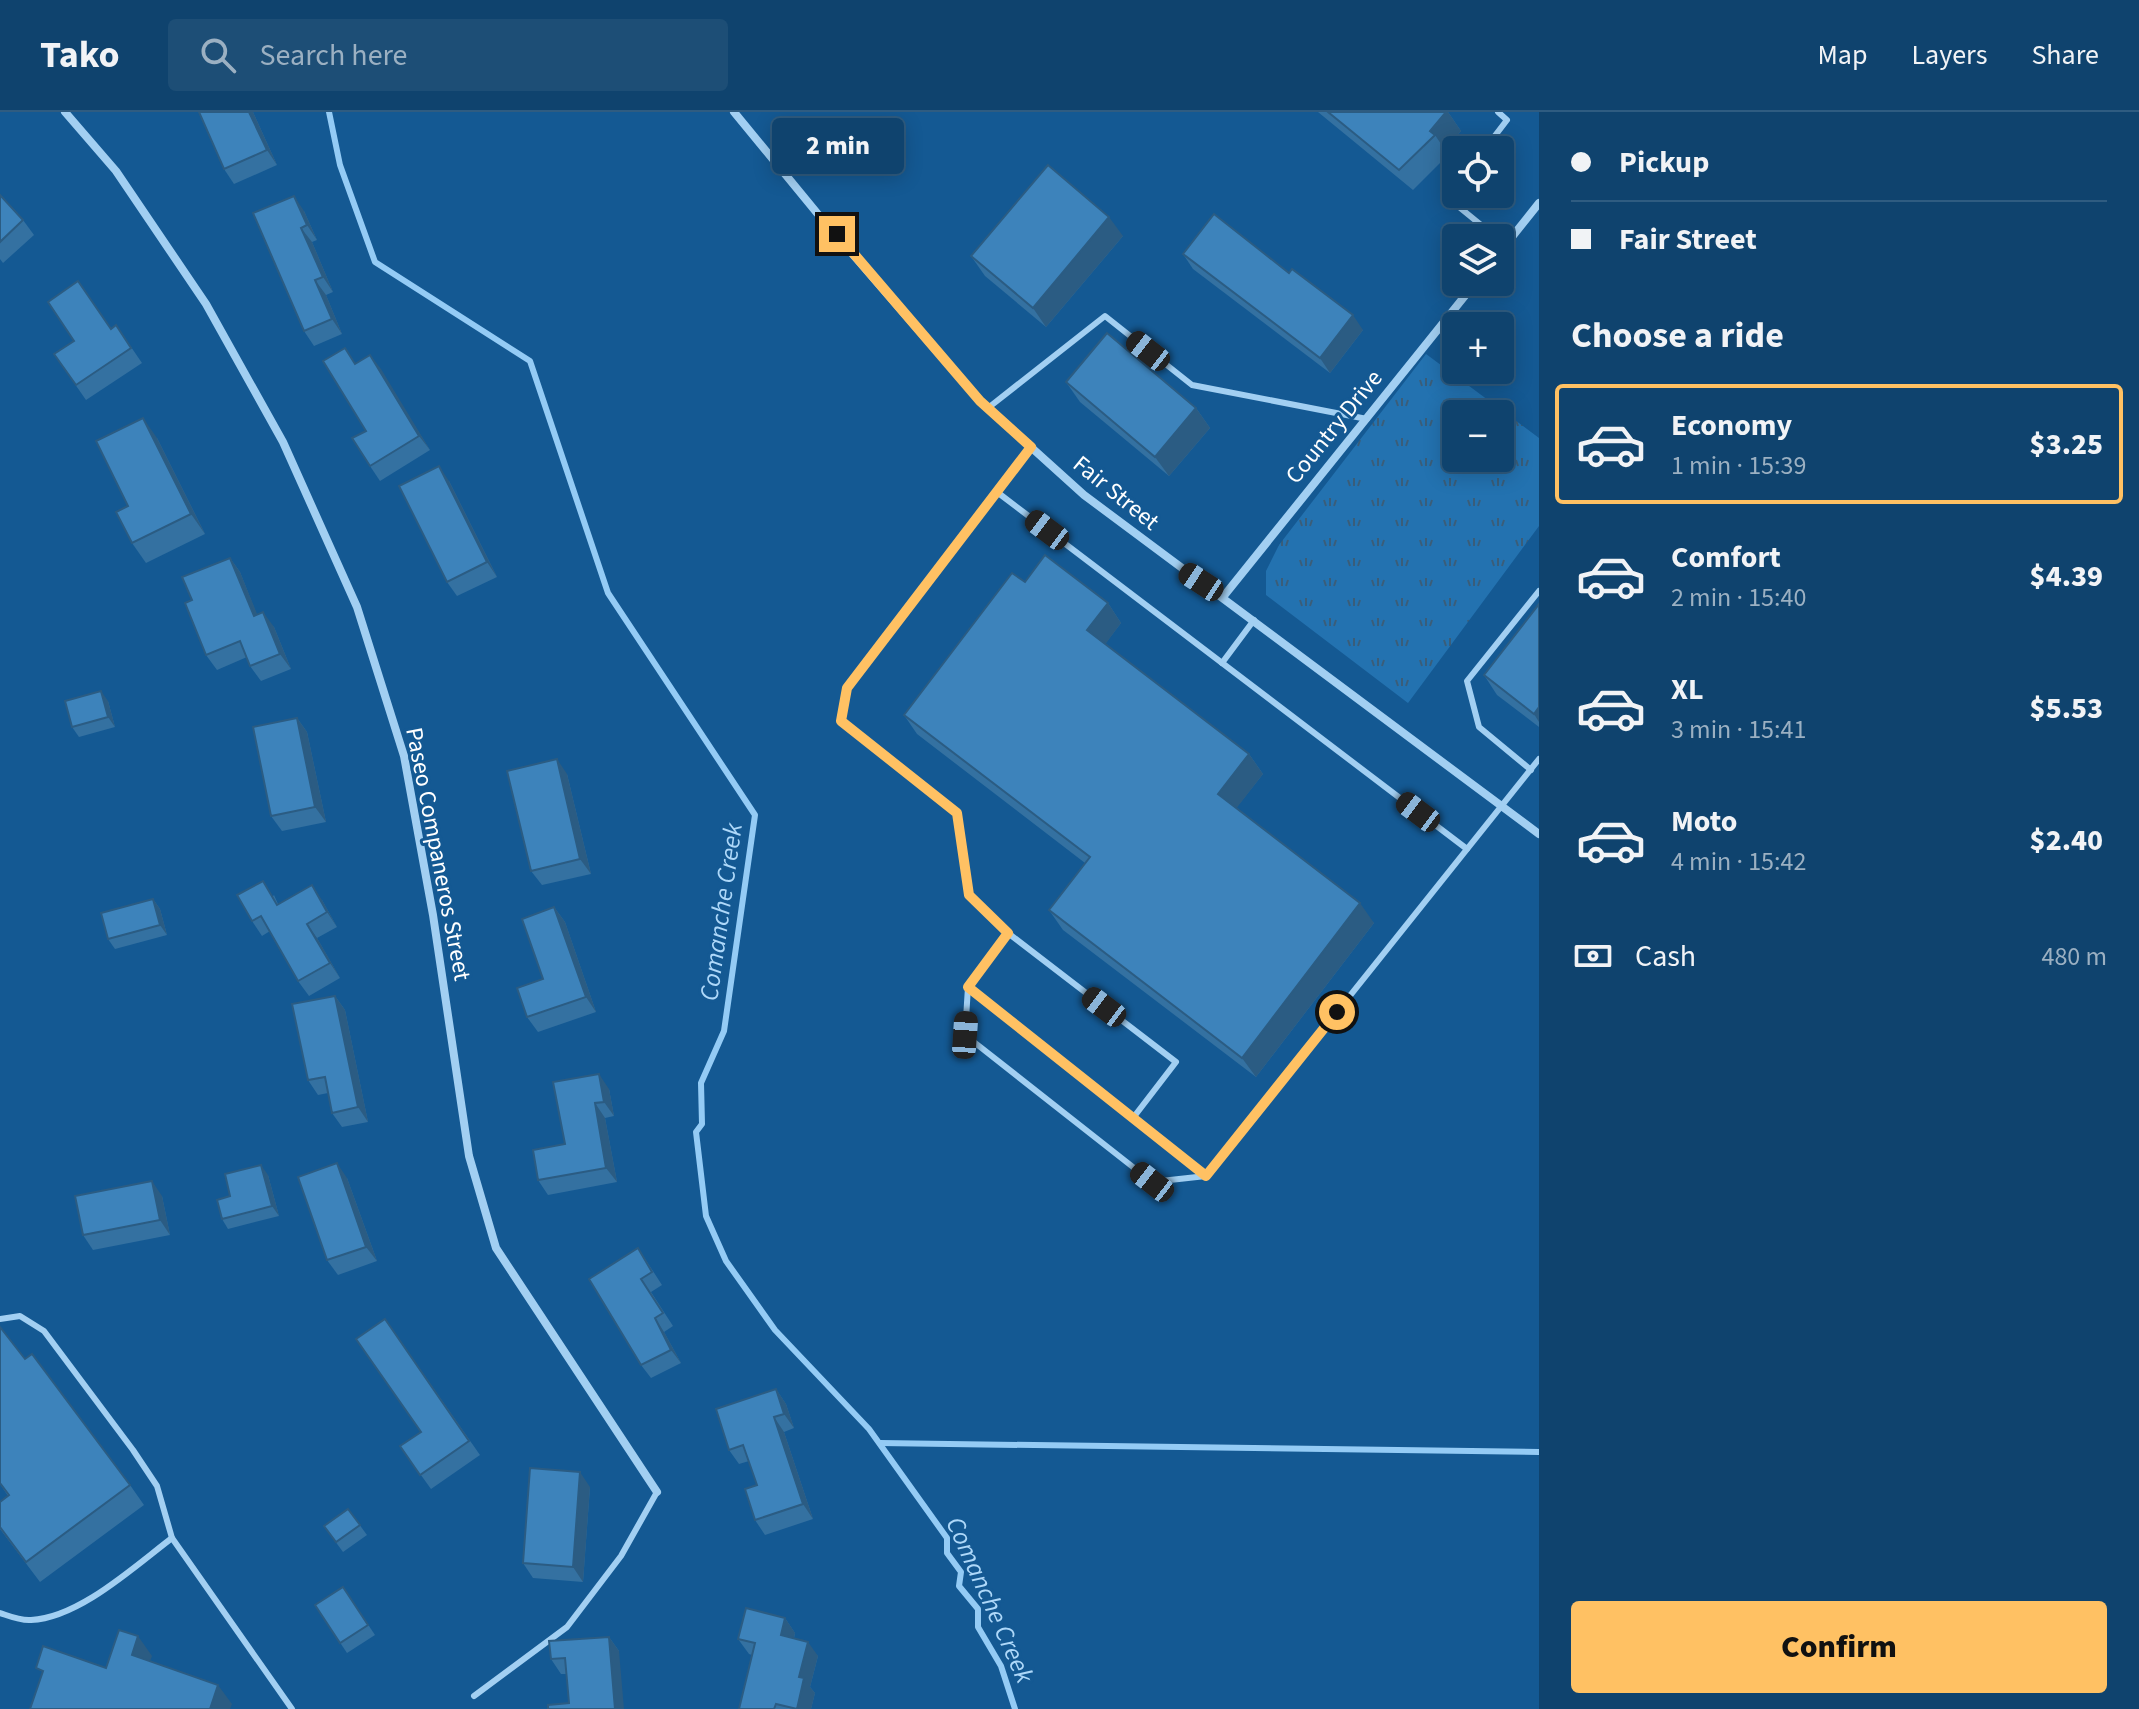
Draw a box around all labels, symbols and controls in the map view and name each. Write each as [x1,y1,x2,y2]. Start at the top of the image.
search box [168,19,728,91]
text: Tako [40,28,120,82]
icon: search [196,33,240,77]
text: Search here [260,34,408,77]
text: Map [1817,35,1867,75]
text: Layers [1911,35,1987,75]
text: Share [2031,35,2099,75]
callout: 2 min [771,118,903,174]
text: 2 min [806,127,870,164]
map controls [1442,136,1514,472]
button: locate [1442,136,1514,208]
text: Pickup [1619,141,1709,184]
route end [819,216,855,252]
text: Fair Street [1619,218,1757,261]
button: layers [1442,224,1514,296]
text: Choose a ride [1571,310,1784,361]
button: + [1442,312,1514,384]
car [1122,327,1174,375]
street label: Country Drive [1277,362,1391,492]
button: − [1442,400,1514,472]
text: Economy [1671,404,1792,447]
icon: car [1575,408,1647,480]
text: $3.25 [2030,423,2103,466]
street label: Fair Street [1065,447,1167,539]
text: 1 min · 15:39 [1671,447,1806,484]
car [1021,506,1073,554]
text: Comfort [1671,536,1781,579]
icon: car [1575,540,1647,612]
text: $4.39 [2030,555,2103,598]
car [1174,559,1228,605]
text: 2 min · 15:40 [1671,579,1806,616]
text: XL [1671,668,1704,711]
icon: car [1575,672,1647,744]
text: $5.53 [2030,687,2103,730]
text: 3 min · 15:41 [1671,711,1806,748]
street label: Paseo Companeros Street [396,724,480,984]
car [1392,788,1444,836]
text: Moto [1671,800,1737,843]
icon: car [1575,804,1647,876]
text: $2.40 [2030,819,2103,862]
water label: Comanche Creek [690,820,752,1003]
text: 4 min · 15:42 [1671,843,1806,880]
icon: cash [1571,934,1615,978]
text: Cash [1635,935,1696,978]
text: 480 m [2041,938,2107,975]
car [1078,983,1130,1031]
route start [1319,994,1355,1030]
car [951,1010,979,1060]
car [1126,1158,1178,1206]
water label: Comanche Creek [937,1511,1044,1690]
button: Confirm [1571,1601,2107,1693]

